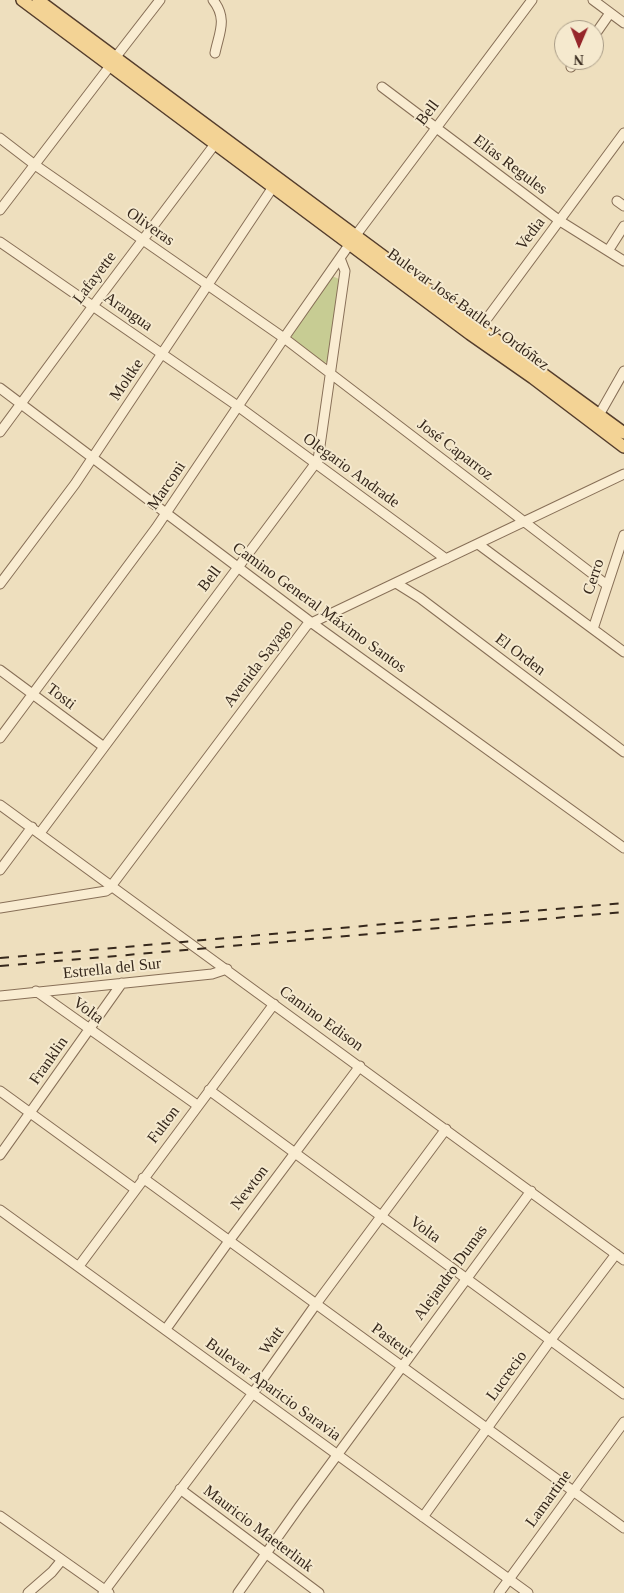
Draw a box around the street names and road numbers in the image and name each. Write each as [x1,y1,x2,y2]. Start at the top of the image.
street label: Bell [412,97,444,129]
street label: Elías Regules [469,131,551,199]
street label: Oliveras [122,204,178,250]
street label: Vedia [512,214,550,254]
street label: Bulevar José Batlle y Ordóñez [383,245,553,375]
street label: Lafayette [69,248,121,308]
street label: Arangua [100,288,156,336]
street label: Moltke [106,355,148,405]
street label: José Caparroz [413,415,497,485]
street label: Olegario Andrade [299,429,403,513]
street label: Marconi [144,458,190,514]
street label: Camino General Máximo Santos [228,538,410,678]
street label: Cerro [579,557,609,597]
street label: Bell [194,563,226,595]
street label: Avenida Sayago [220,617,298,711]
street label: El Orden [491,630,549,680]
street label: Tosti [43,680,79,714]
street label: Estrella del Sur [62,954,162,984]
street label: Camino Edison [275,982,367,1056]
street label: Volta [69,993,107,1029]
street label: Franklin [26,1033,72,1089]
street label: Fulton [144,1103,184,1147]
street label: Newton [227,1162,273,1214]
street label: Volta [406,1212,444,1248]
street label: Alejandro Dumas [410,1222,492,1324]
street label: Pasteur [367,1319,417,1363]
street label: Watt [256,1323,288,1359]
street label: Bulevar Aparicio Saravia [202,1334,344,1446]
street label: Lucrecio [483,1347,531,1405]
street label: Lamartine [522,1467,576,1531]
street label: Mauricio Maeterlink [199,1481,317,1577]

